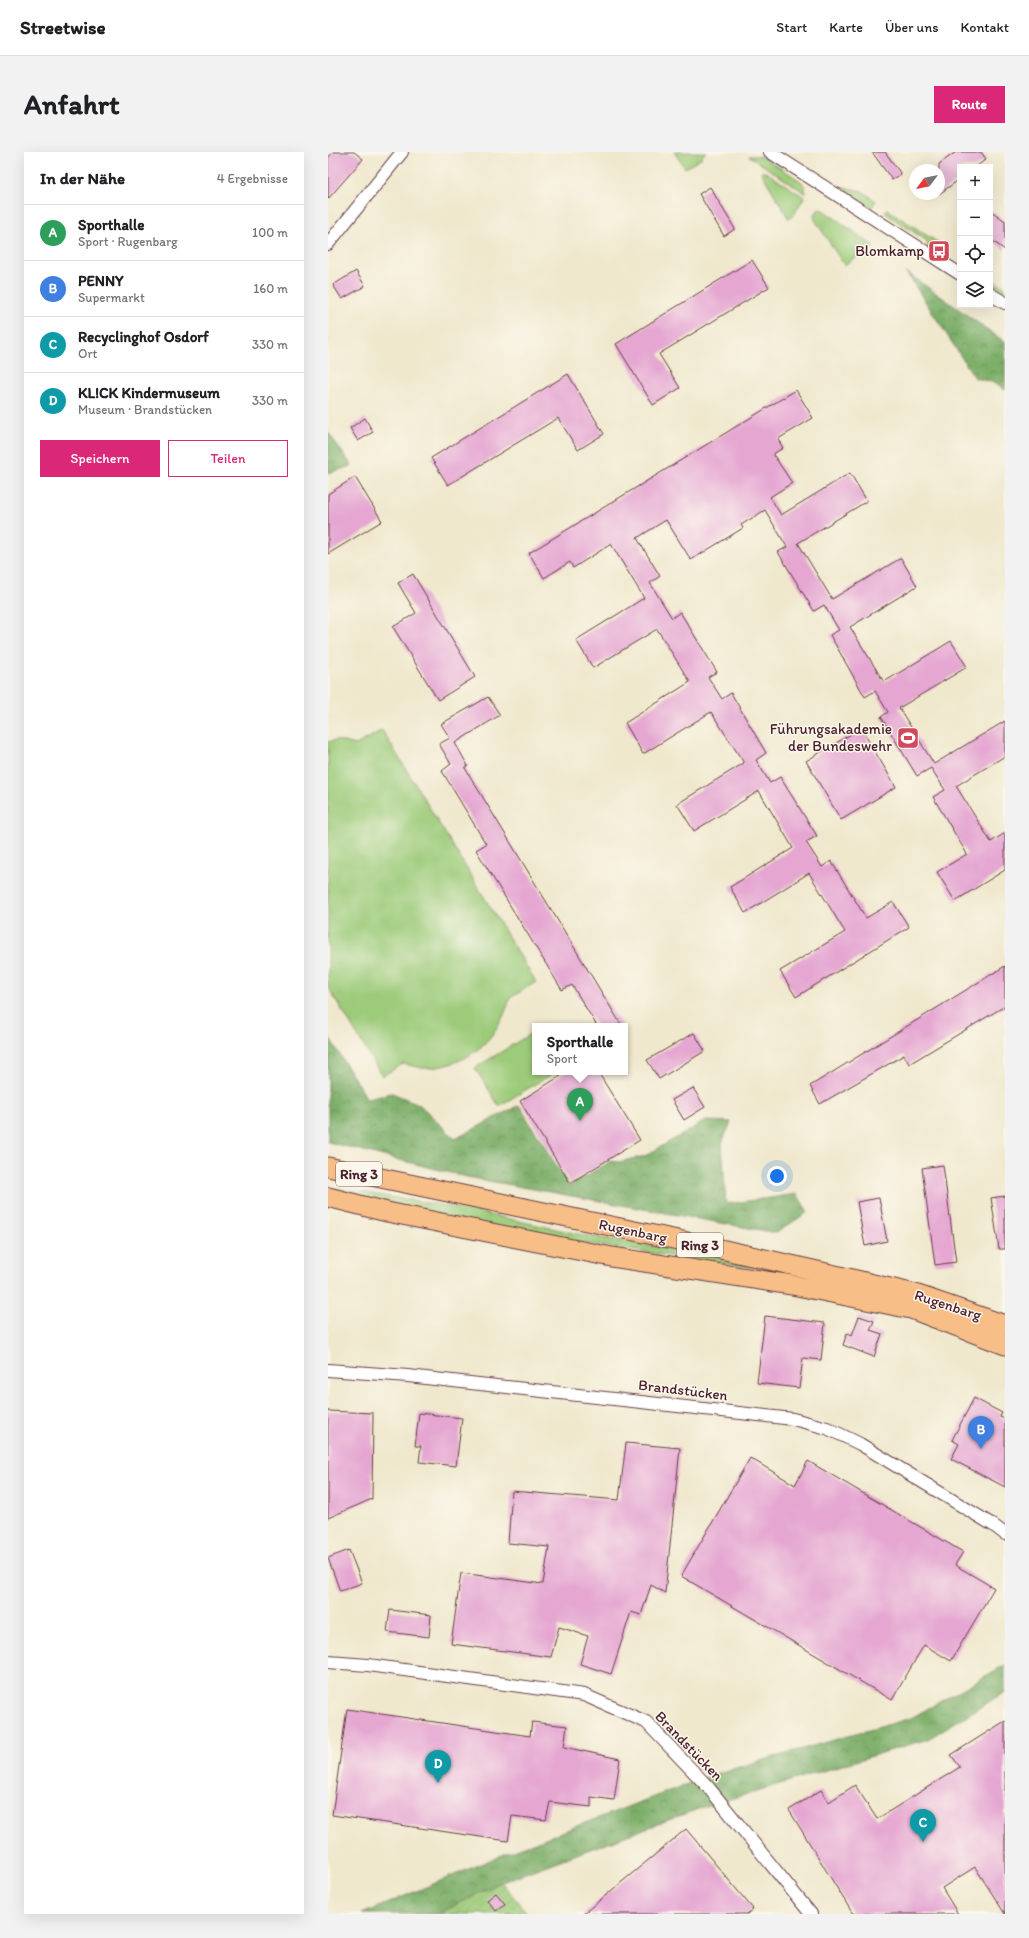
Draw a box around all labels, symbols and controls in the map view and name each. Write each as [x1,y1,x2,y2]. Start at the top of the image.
text: Streetwise [20,16,106,39]
text: Start [776,19,807,36]
text: Karte [829,19,863,36]
text: Über uns [885,19,938,36]
text: Kontakt [960,19,1009,36]
button: Route [934,86,1005,123]
text: Anfahrt [24,87,119,121]
north arrow [909,164,945,200]
map controls [957,164,993,308]
button: + [957,164,993,200]
text: In der Nähe [40,168,125,188]
text: 4 Ergebnisse [217,171,288,186]
button: − [957,200,993,236]
text: Sporthalle [78,216,145,234]
text: A [49,225,57,240]
text: 100 m [252,225,288,240]
text: Sport · Rugenbarg [78,234,178,249]
button: locate [957,236,993,272]
bus stop icon: Blomkamp [926,238,952,264]
place label: Blomkamp [855,242,924,260]
text: PENNY [78,272,124,290]
button: layers [957,272,993,308]
text: B [49,281,57,296]
text: 160 m [253,281,288,296]
text: Supermarkt [78,290,145,305]
text: Recyclinghof Osdorf [78,328,209,346]
text: C [49,337,57,352]
text: 330 m [252,337,288,352]
text: Ort [78,346,97,361]
text: KL!CK Kindermuseum [78,384,220,402]
text: D [49,393,57,408]
text: 330 m [252,393,288,408]
text: Museum · Brandstücken [78,402,212,417]
button: Speichern [40,440,160,477]
button: Teilen [168,440,288,477]
place label: Führungsakademie der Bundeswehr [770,720,892,755]
sports icon: Führungsakademie der Bundeswehr [895,725,921,751]
popup [532,1023,628,1075]
text: Sporthalle [547,1033,613,1051]
text: Sport [547,1051,577,1066]
pin: A [567,1088,593,1121]
road number: Ring 3 [336,1162,382,1186]
your location [767,1166,787,1186]
street label: Rugenbarg [597,1215,669,1247]
road number: Ring 3 [677,1233,723,1257]
street label: Rugenbarg [912,1286,984,1324]
street label: Brandstücken [637,1376,729,1404]
pin: B [968,1416,994,1449]
street label: Brandstücken [651,1707,727,1785]
pin: D [425,1750,451,1783]
pin: C [910,1809,936,1842]

